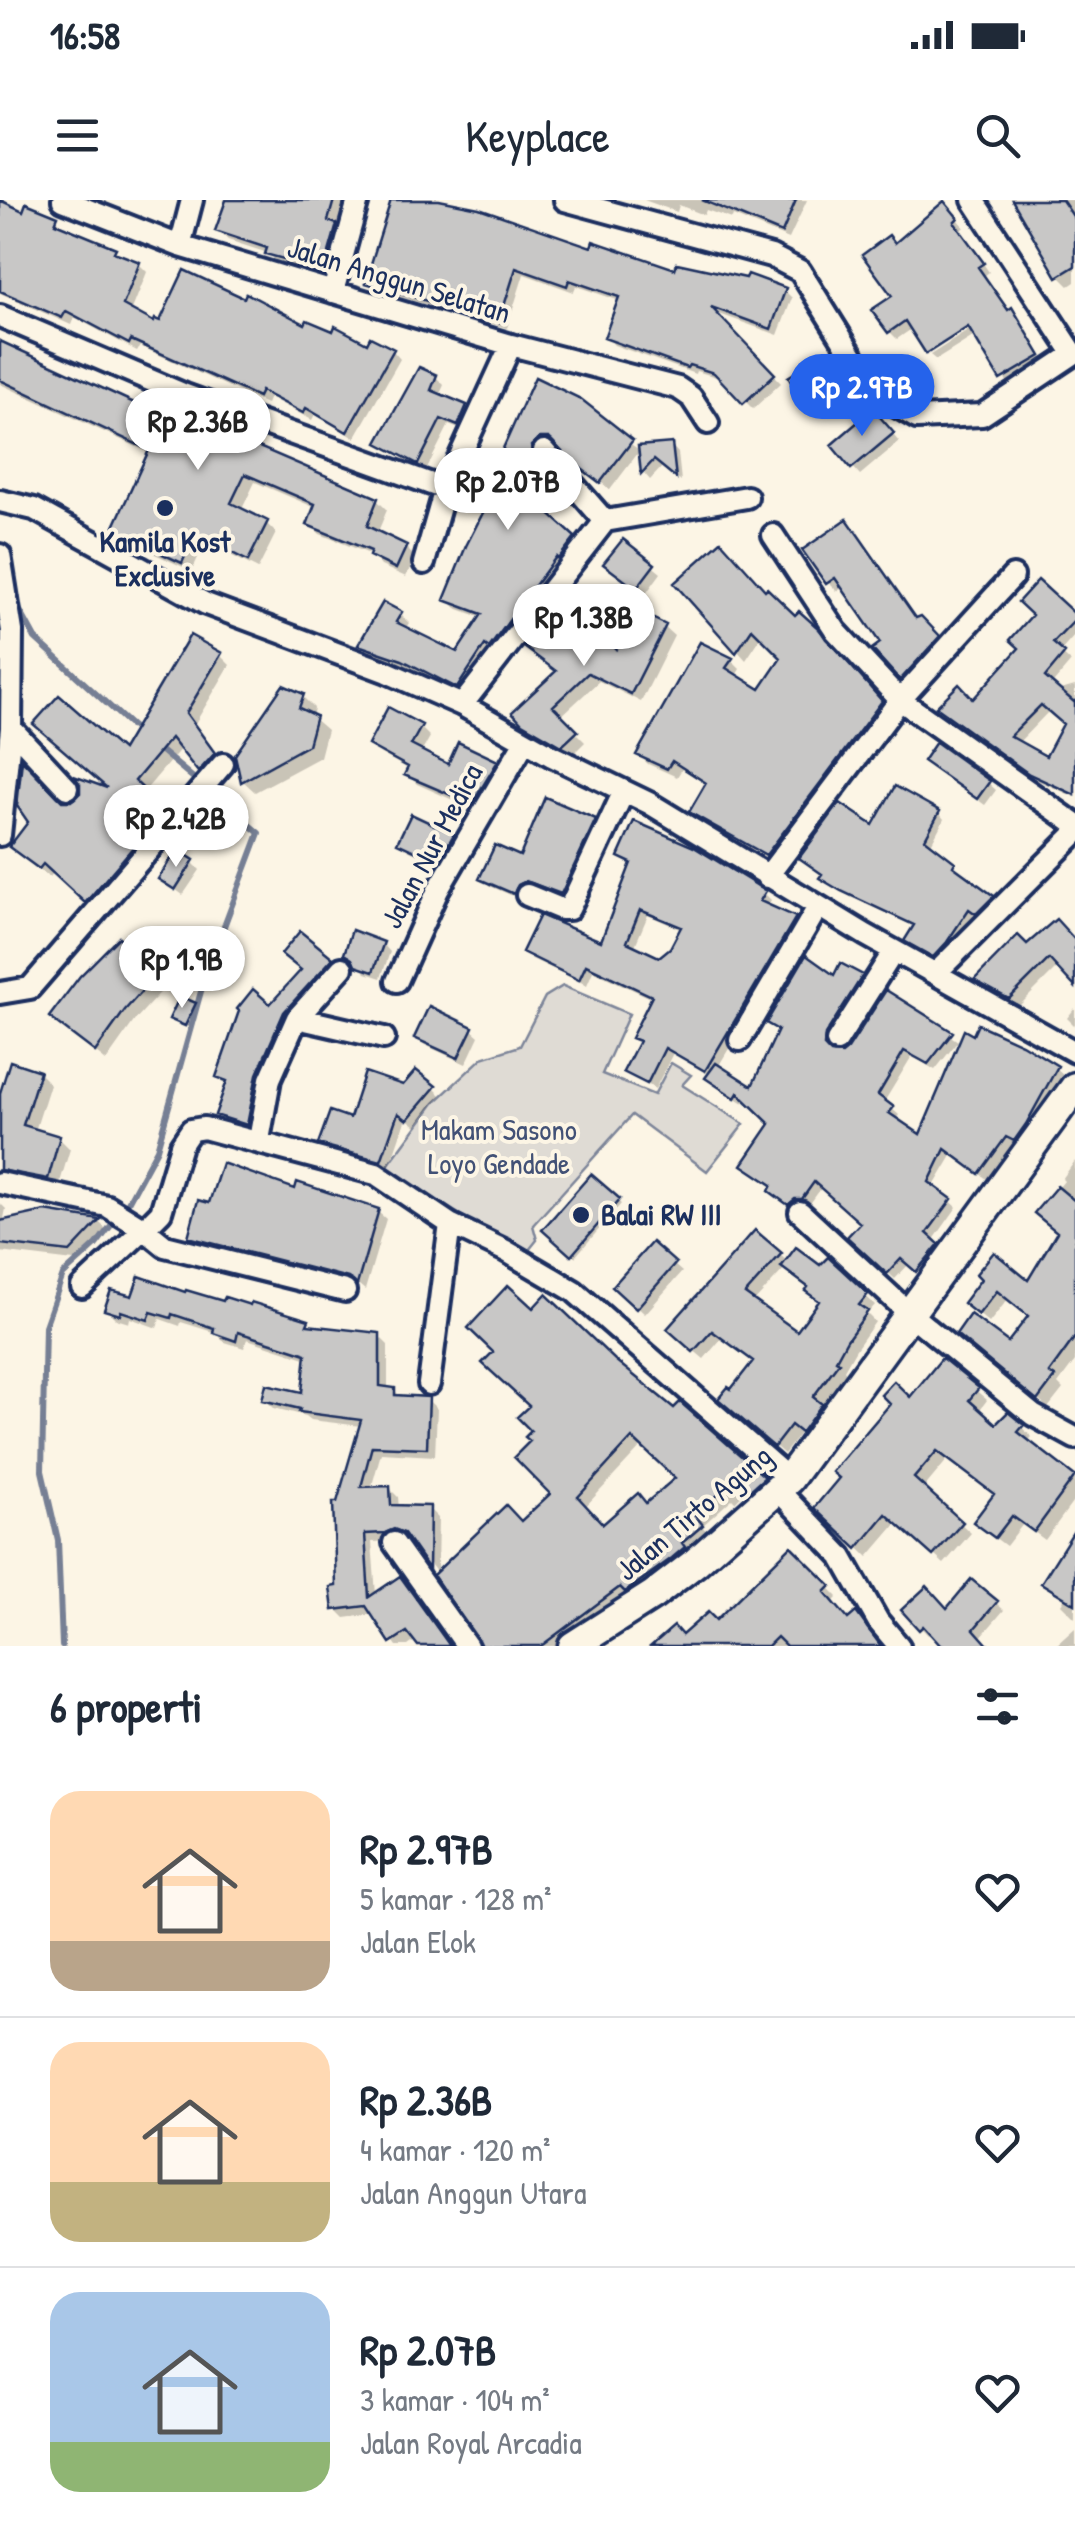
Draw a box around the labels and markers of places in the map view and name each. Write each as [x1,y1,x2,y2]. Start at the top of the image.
pin: Rp 2.97B [759,354,965,439]
pin: Rp 2.36B [95,388,301,473]
pin: Rp 2.07B [405,448,611,533]
marker: Kamila Kost Exclusive [154,497,176,519]
place label: Kamila Kost Exclusive [100,521,232,595]
pin: Rp 1.38B [481,584,687,669]
pin: Rp 2.42B [73,785,279,870]
pin: Rp 1.9B [90,926,274,1011]
place label: Balai RW III [601,1194,721,1234]
marker: Balai RW III [570,1204,592,1226]

